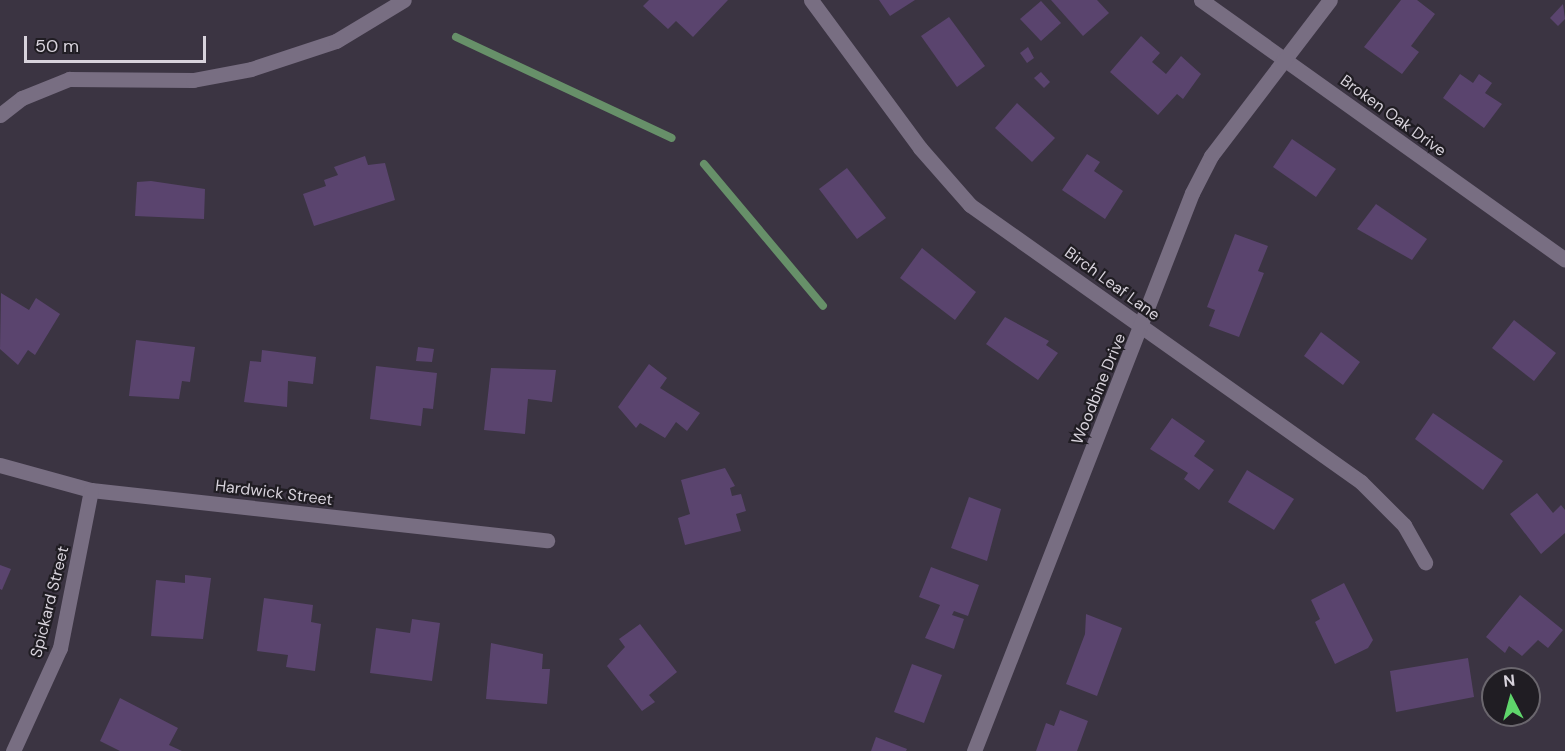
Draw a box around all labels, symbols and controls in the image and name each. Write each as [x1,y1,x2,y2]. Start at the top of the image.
scale bar [27,24,208,62]
text: 50 m [35,34,79,58]
street label: Broken Oak Drive [1336,71,1450,161]
street label: Birch Leaf Lane [1061,243,1163,325]
street label: Woodbine Drive [1068,331,1130,447]
street label: Hardwick Street [214,476,334,510]
street label: Spickard Street [27,544,73,660]
north arrow [1481,667,1541,727]
text: N [1502,670,1516,692]

